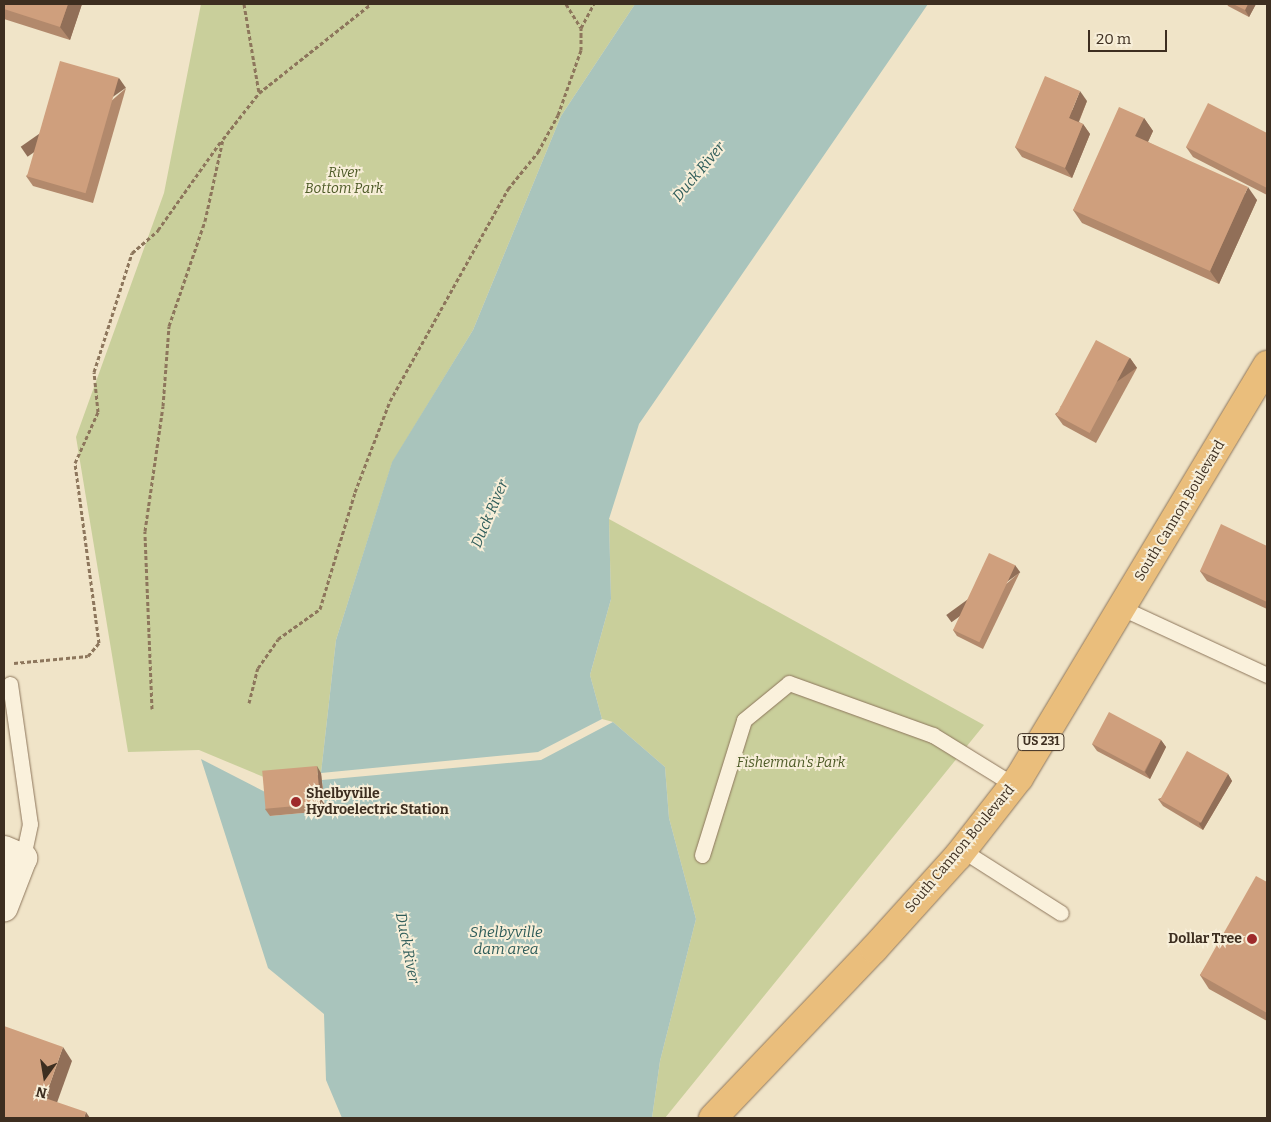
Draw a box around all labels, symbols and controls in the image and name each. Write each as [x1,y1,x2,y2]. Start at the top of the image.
scale bar [1091,20,1170,52]
text: 20 m [1096,30,1131,48]
water label: Duck River [669,139,729,205]
park label: River Bottom Park [305,165,383,198]
street label: South Cannon Boulevard [1131,438,1229,584]
water label: Duck River [468,477,512,551]
road number: US 231 [1017,732,1065,752]
park label: Fisherman's Park [737,755,845,771]
street label: South Cannon Boulevard [902,782,1018,916]
place label: Shelbyville Hydroelectric Station [306,786,449,819]
marker: Shelbyville Hydroelectric Station [290,796,302,808]
water label: Duck River [391,911,423,985]
water label: Shelbyville dam area [469,923,543,958]
place label: Dollar Tree [1168,931,1242,947]
marker: Dollar Tree [1246,933,1258,945]
north arrow [20,1052,70,1102]
text: N [34,1083,49,1102]

